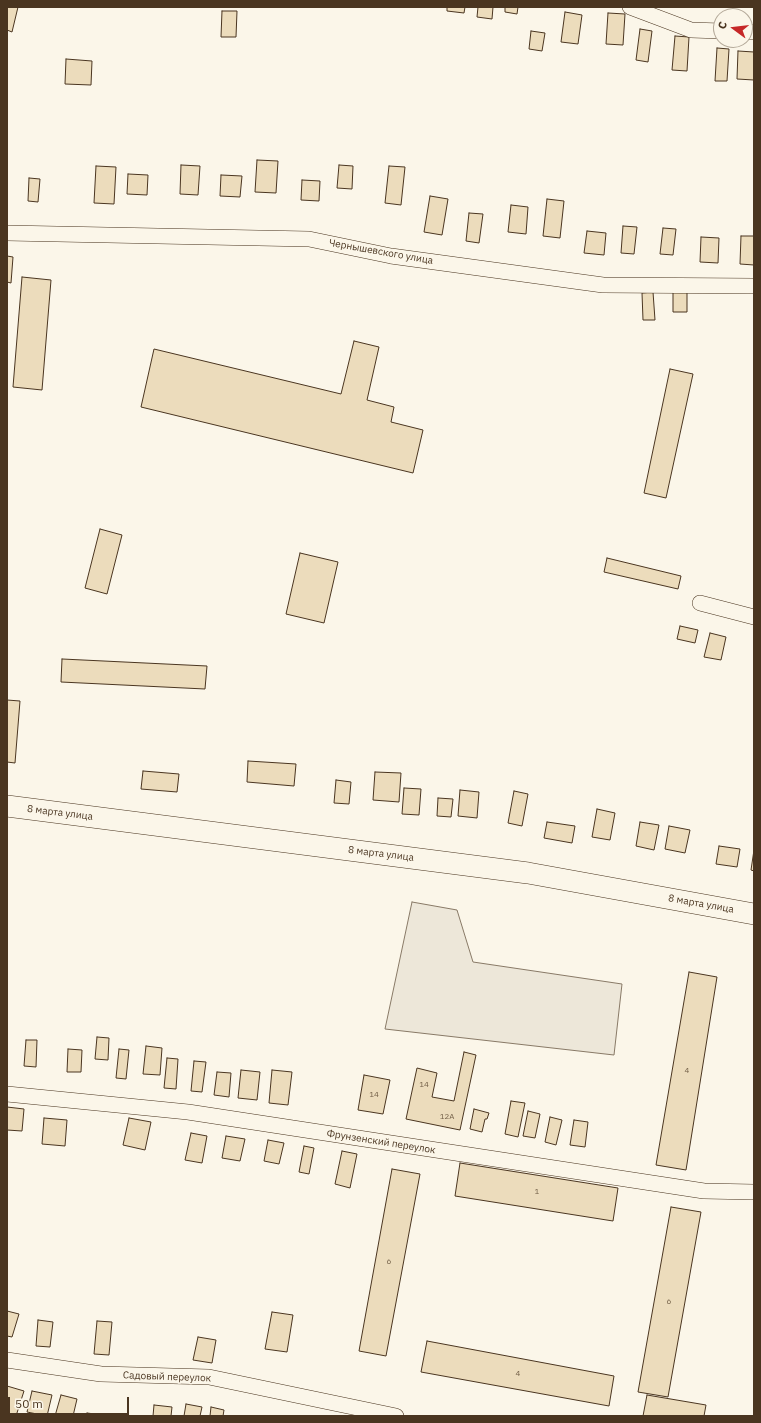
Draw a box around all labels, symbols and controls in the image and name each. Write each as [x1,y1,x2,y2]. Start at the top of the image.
north arrow [713,8,753,48]
text: С [715,20,730,30]
street label: Чернышевского улица [328,237,434,267]
street label: 8 марта улица [26,803,94,823]
street label: 8 марта улица [347,844,415,864]
street label: 8 марта улица [667,892,735,916]
house number: 4 [685,1066,689,1076]
house number: 14 [419,1080,429,1090]
house number: 14 [369,1090,379,1100]
house number: 12А [440,1112,454,1122]
street label: Фрунзенский переулок [326,1127,436,1157]
house number: 1 [535,1187,539,1197]
house number: 6 [387,1257,391,1267]
house number: 6 [667,1297,671,1307]
street label: Садовый переулок [123,1369,211,1385]
house number: 4 [516,1369,520,1379]
scale bar [10,1389,131,1415]
text: 50 m [15,1396,43,1411]

